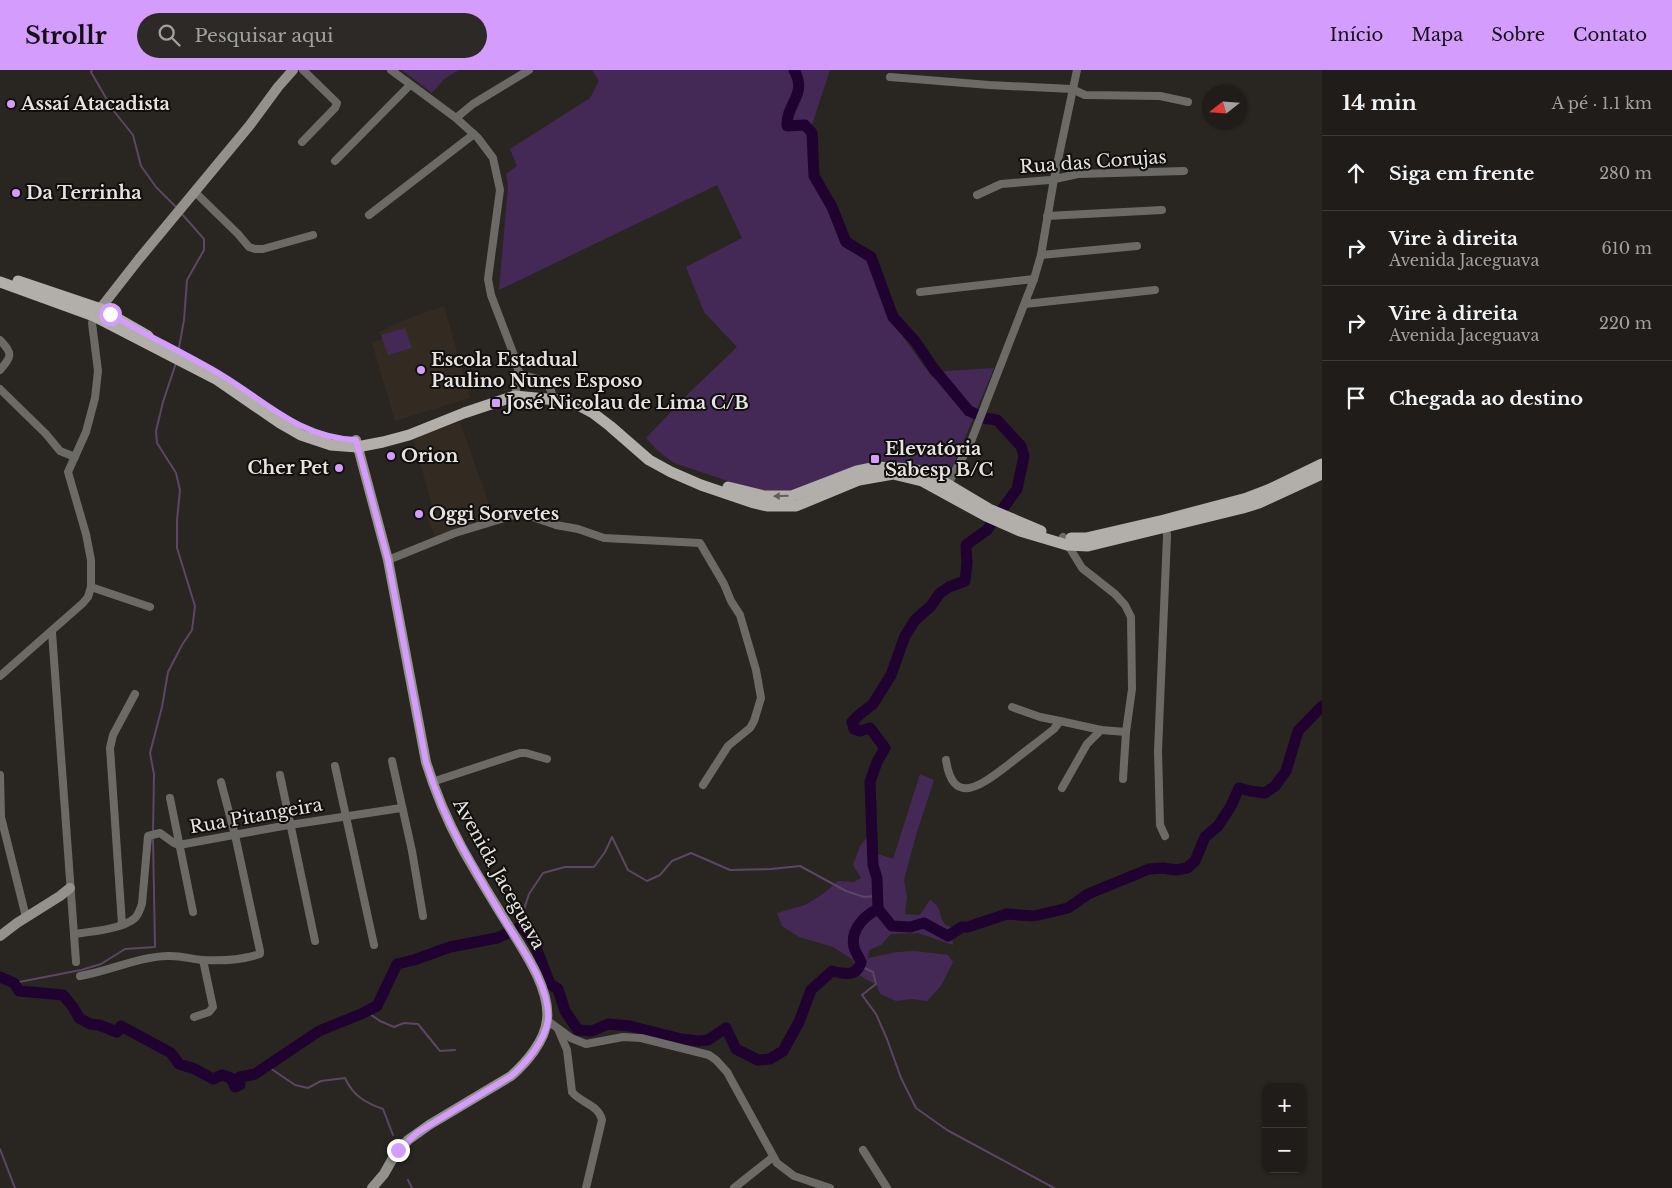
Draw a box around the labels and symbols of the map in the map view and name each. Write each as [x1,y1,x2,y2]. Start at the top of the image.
north arrow [1202,85,1247,130]
place label: Assaí Atacadista [20,93,171,115]
marker: Assaí Atacadista [5,98,17,110]
street label: Rua das Corujas [1019,146,1167,178]
place label: Da Terrinha [26,182,142,204]
marker: Da Terrinha [10,187,22,199]
route start [99,303,122,326]
place label: Escola Estadual Paulino Nunes Esposo [431,349,642,392]
marker: Escola Estadual Paulino Nunes Esposo [415,364,427,376]
place label: José Nicolau de Lima C/B [502,392,749,414]
marker: José Nicolau de Lima C/B [490,397,502,409]
place label: Elevatória Sabesp B/C [885,438,993,481]
place label: Orion [401,445,458,467]
marker: Orion [385,450,397,462]
marker: Elevatória Sabesp B/C [869,453,881,465]
place label: Cher Pet [248,457,329,479]
marker: Cher Pet [333,462,345,474]
one-way arrow [773,492,789,500]
place label: Oggi Sorvetes [429,503,559,525]
marker: Oggi Sorvetes [413,508,425,520]
street label: Rua Pitangeira [188,793,324,839]
street label: Avenida Jaceguava [448,794,550,953]
route end [387,1139,410,1162]

